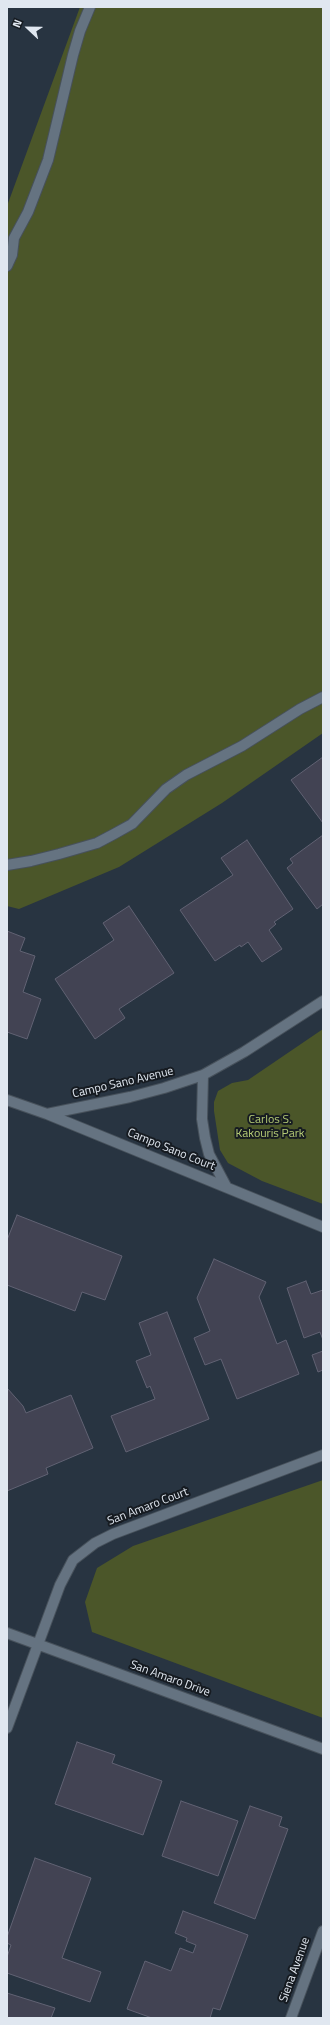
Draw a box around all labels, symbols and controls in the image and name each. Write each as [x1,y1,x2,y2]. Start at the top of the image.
north arrow [8,8,48,48]
text: N [8,17,26,30]
street label: Campo Sano Avenue [71,1064,175,1102]
park label: Carlos S. Kakouris Park [235,1113,305,1141]
street label: Campo Sano Court [125,1126,217,1174]
street label: San Amaro Court [106,1485,190,1529]
street label: San Amaro Drive [128,1658,212,1700]
street label: Siena Avenue [277,1936,313,2004]

